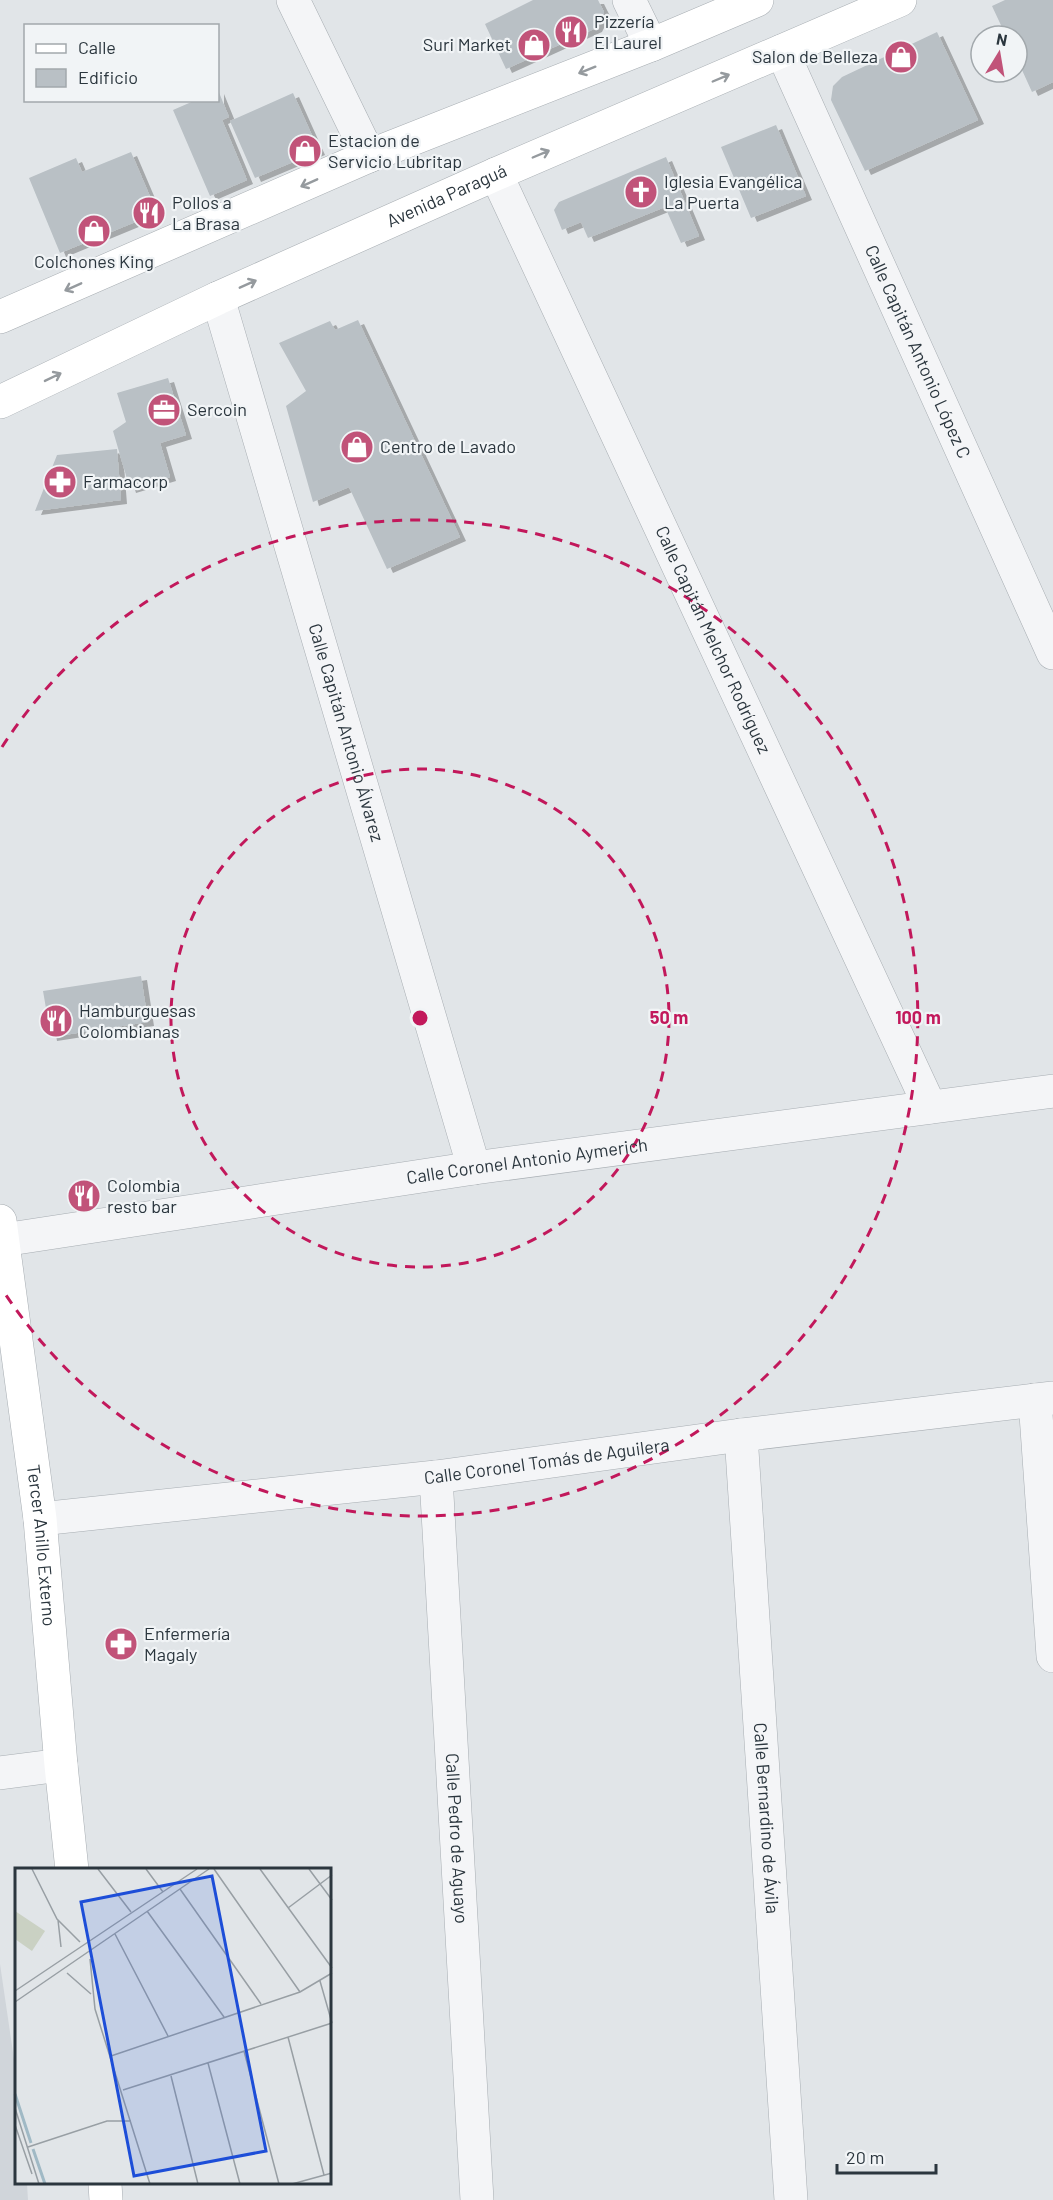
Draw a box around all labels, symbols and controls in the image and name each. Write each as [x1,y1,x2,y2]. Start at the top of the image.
place label: Pizzería El Laurel [594,10,662,53]
restaurant icon: Pizzería El Laurel [553,14,589,50]
legend [24,24,219,102]
north arrow [969,24,1029,84]
shop icon: Suri Market [516,27,552,63]
text: N [995,28,1009,49]
place label: Suri Market [423,33,511,55]
text: Calle [78,36,116,58]
shop icon: Salon de Belleza [883,39,919,75]
place label: Salon de Belleza [752,45,878,67]
text: Edificio [78,66,138,88]
one-way arrow [578,66,597,77]
one-way arrow [711,72,729,83]
place label: Estacion de Servicio Lubritap [328,129,462,172]
shop icon: Estacion de Servicio Lubritap [287,133,323,169]
one-way arrow [532,148,550,159]
street label: Avenida Paraguá [383,159,510,231]
place label: Iglesia Evangélica La Puerta [664,170,803,213]
church icon: Iglesia Evangélica La Puerta [623,174,659,210]
one-way arrow [300,178,318,189]
place label: Pollos a La Brasa [172,191,240,234]
restaurant icon: Pollos a La Brasa [131,195,167,231]
shop icon: Colchones King [76,213,112,249]
street label: Calle Capitán Antonio López C [861,241,976,462]
place label: Colchones King [34,250,154,272]
one-way arrow [239,278,257,289]
one-way arrow [64,281,82,293]
one-way arrow [43,370,61,382]
office icon: Sercoin [146,392,182,428]
place label: Sercoin [187,398,247,420]
shop icon: Centro de Lavado [339,429,375,465]
place label: Centro de Lavado [380,435,516,457]
pharmacy icon: Farmacorp [42,464,78,500]
place label: Farmacorp [83,470,168,492]
street label: Calle Capitán Melchor Rodríguez [651,522,776,757]
street label: Calle Capitán Antonio Álvarez [304,621,389,844]
place label: Hamburguesas Colombianas [79,999,196,1042]
restaurant icon: Hamburguesas Colombianas [38,1003,74,1039]
text: 50 m [650,1006,688,1028]
text: 100 m [895,1006,941,1028]
centre of rings [410,1008,430,1028]
street label: Calle Coronel Antonio Aymerich [405,1133,649,1188]
place label: Colombia resto bar [107,1174,180,1217]
restaurant icon: Colombia resto bar [66,1178,102,1214]
street label: Calle Coronel Tomás de Aguilera [423,1433,671,1488]
street label: Tercer Anillo Externo [23,1463,61,1627]
place label: Enfermería Magaly [144,1622,230,1665]
pharmacy icon: Enfermería Magaly [103,1626,139,1662]
street label: Calle Bernardino de Ávila [750,1722,784,1915]
street label: Calle Pedro de Aguayo [442,1752,473,1924]
inset map [15,1868,332,2185]
scale bar [837,2137,936,2175]
text: 20 m [846,2146,884,2168]

